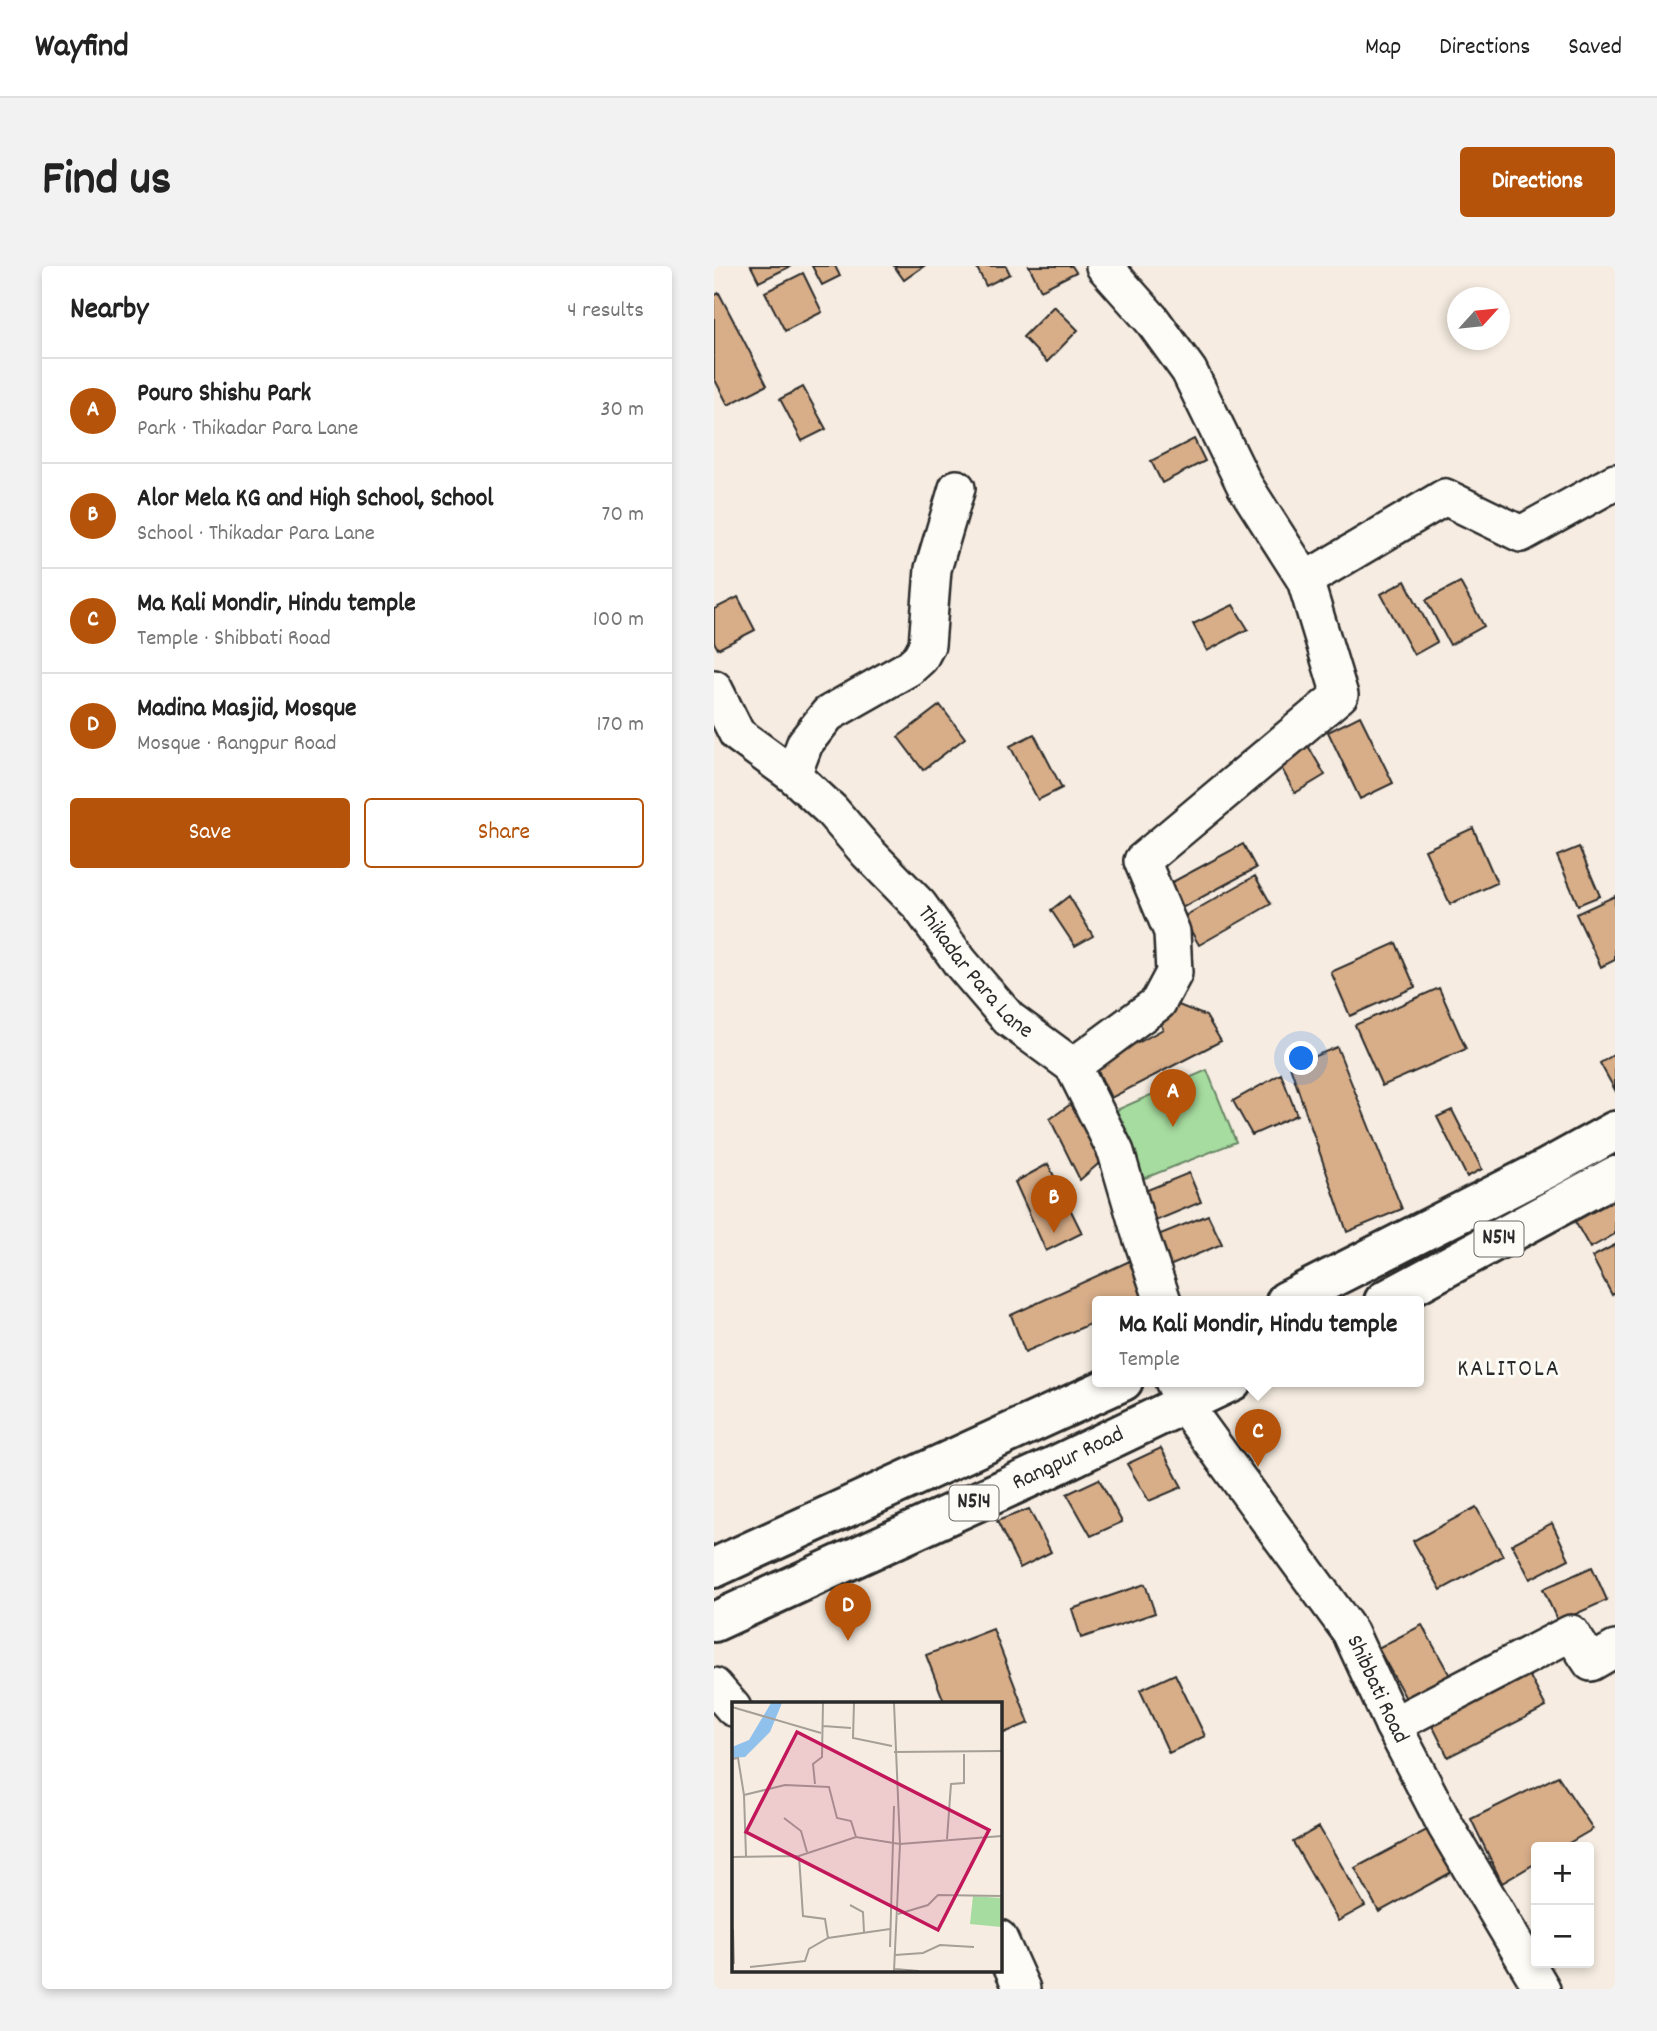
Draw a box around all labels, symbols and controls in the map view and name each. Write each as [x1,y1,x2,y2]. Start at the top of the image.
text: Wayfind [35,25,129,72]
text: Map [1365,31,1401,65]
text: Directions [1439,31,1530,65]
text: Saved [1568,31,1622,65]
text: Find us [42,147,171,217]
button: Directions [1460,147,1615,217]
north arrow [1447,287,1510,350]
text: Nearby [70,290,148,333]
text: 4 results [567,295,644,328]
text: Pouro Shishu Park [137,376,311,413]
text: A [87,394,99,427]
text: 30 m [600,394,644,427]
text: Park · Thikadar Para Lane [137,413,358,446]
text: Alor Mela KG and High School, School [137,481,494,518]
text: B [88,499,98,532]
text: 70 m [602,499,644,532]
text: School · Thikadar Para Lane [137,518,375,551]
text: Ma Kali Mondir, Hindu temple [137,586,416,623]
text: C [87,604,99,637]
text: 100 m [593,604,644,637]
text: Temple · Shibbati Road [137,623,331,656]
text: Madina Masjid, Mosque [137,691,357,728]
text: D [87,709,99,742]
text: 170 m [597,709,644,742]
text: Mosque · Rangpur Road [137,728,336,761]
button: Save [70,798,350,868]
button: Share [364,798,644,868]
street label: Thikadar Para Lane [908,899,1040,1048]
your location [1284,1041,1318,1075]
pin: A [1150,1069,1196,1127]
pin: B [1031,1175,1077,1233]
road number: N514 [1474,1222,1524,1256]
popup [1092,1296,1424,1387]
text: Ma Kali Mondir, Hindu temple [1119,1307,1397,1344]
text: Temple [1119,1344,1180,1377]
district label: KALITOLA [1457,1353,1561,1387]
pin: C [1235,1409,1281,1467]
street label: Rangpur Road [1007,1418,1130,1500]
road number: N514 [950,1486,998,1520]
pin: D [825,1583,871,1641]
street label: Shibbati Road [1337,1630,1417,1750]
inset map [732,1702,1001,1972]
map controls [1531,1842,1594,1968]
button: + [1531,1842,1594,1905]
button: − [1531,1905,1594,1968]

